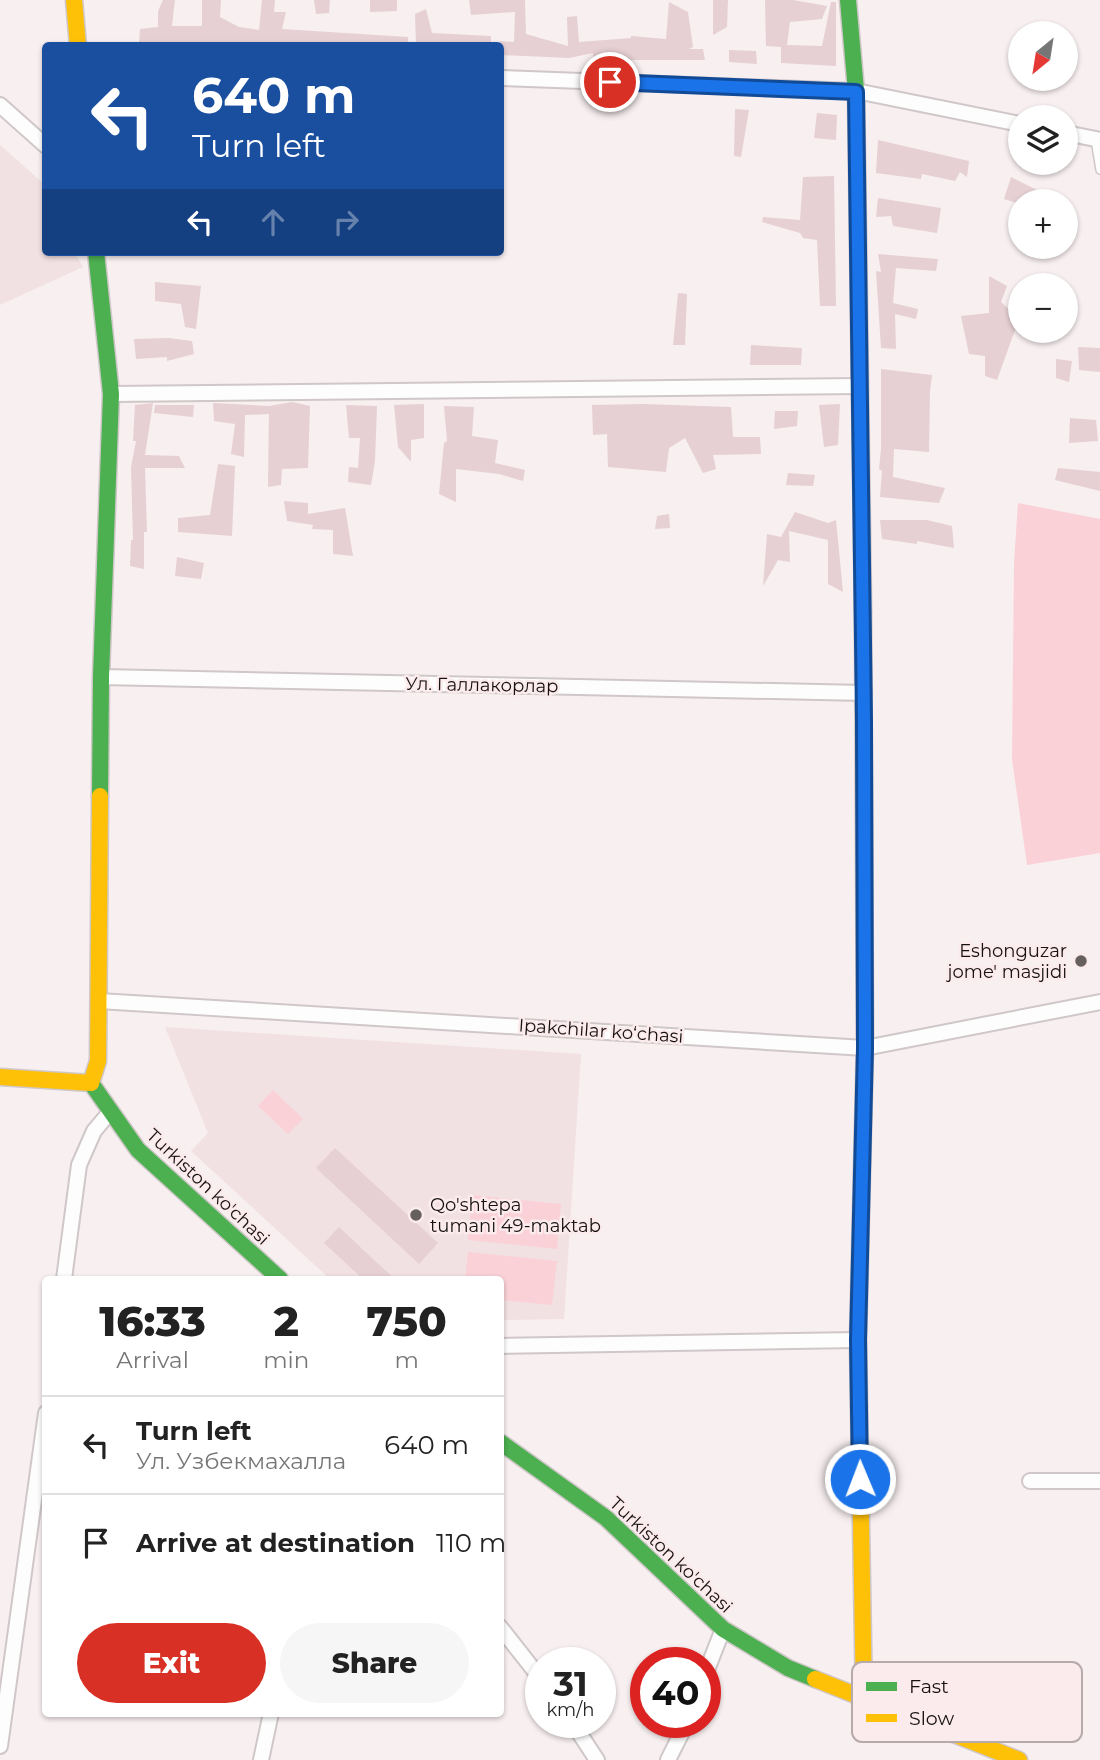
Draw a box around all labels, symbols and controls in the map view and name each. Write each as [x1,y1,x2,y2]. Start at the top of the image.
north arrow [1008,21,1078,91]
map controls [1008,21,1078,343]
pin [580,52,640,112]
icon: arrive [591,63,629,101]
text: 640 m [192,66,356,125]
icon: left [77,70,168,161]
button: layers [1008,105,1078,175]
text: Turn left [192,126,326,165]
button: + [1008,189,1078,259]
icon: left [181,203,219,241]
icon: ahead [254,203,292,241]
icon: right [327,203,365,241]
button: − [1008,273,1078,343]
street label: Ул. Галлакорлар [405,673,559,697]
place label: Eshonguzar jome' masjidi [946,940,1067,983]
marker: Eshonguzar jome' masjidi [1073,953,1089,969]
street label: Ipakchilar koʻchasi [518,1014,684,1048]
street label: Turkiston ko'chasi [142,1124,274,1250]
place label: Qo'shtepa tumani 49-maktab [430,1194,601,1237]
marker: Qo'shtepa tumani 49-maktab [408,1207,424,1223]
text: 16:33 [99,1295,206,1347]
text: 2 [274,1295,299,1347]
text: 750 [367,1295,447,1347]
text: Arrival [116,1346,189,1374]
text: min [263,1346,309,1374]
text: m [394,1346,419,1374]
text: Turn left [136,1415,252,1447]
icon: left [77,1426,115,1464]
text: 640 m [384,1429,469,1461]
position arrow [823,1442,897,1516]
text: Ул. Узбекмахалла [136,1447,346,1475]
street label: Turkiston ko'chasi [605,1492,737,1618]
icon: arrive [77,1524,115,1562]
text: Arrive at destination [136,1527,415,1559]
text: 110 m [436,1527,506,1559]
button: Exit [77,1623,266,1703]
button: Share [280,1623,469,1703]
speed limit sign: 40 [630,1647,721,1738]
text: 31 [553,1662,588,1705]
legend [852,1662,1082,1742]
text: Fast [909,1675,949,1698]
text: km/h [546,1699,595,1721]
text: Slow [909,1707,954,1730]

